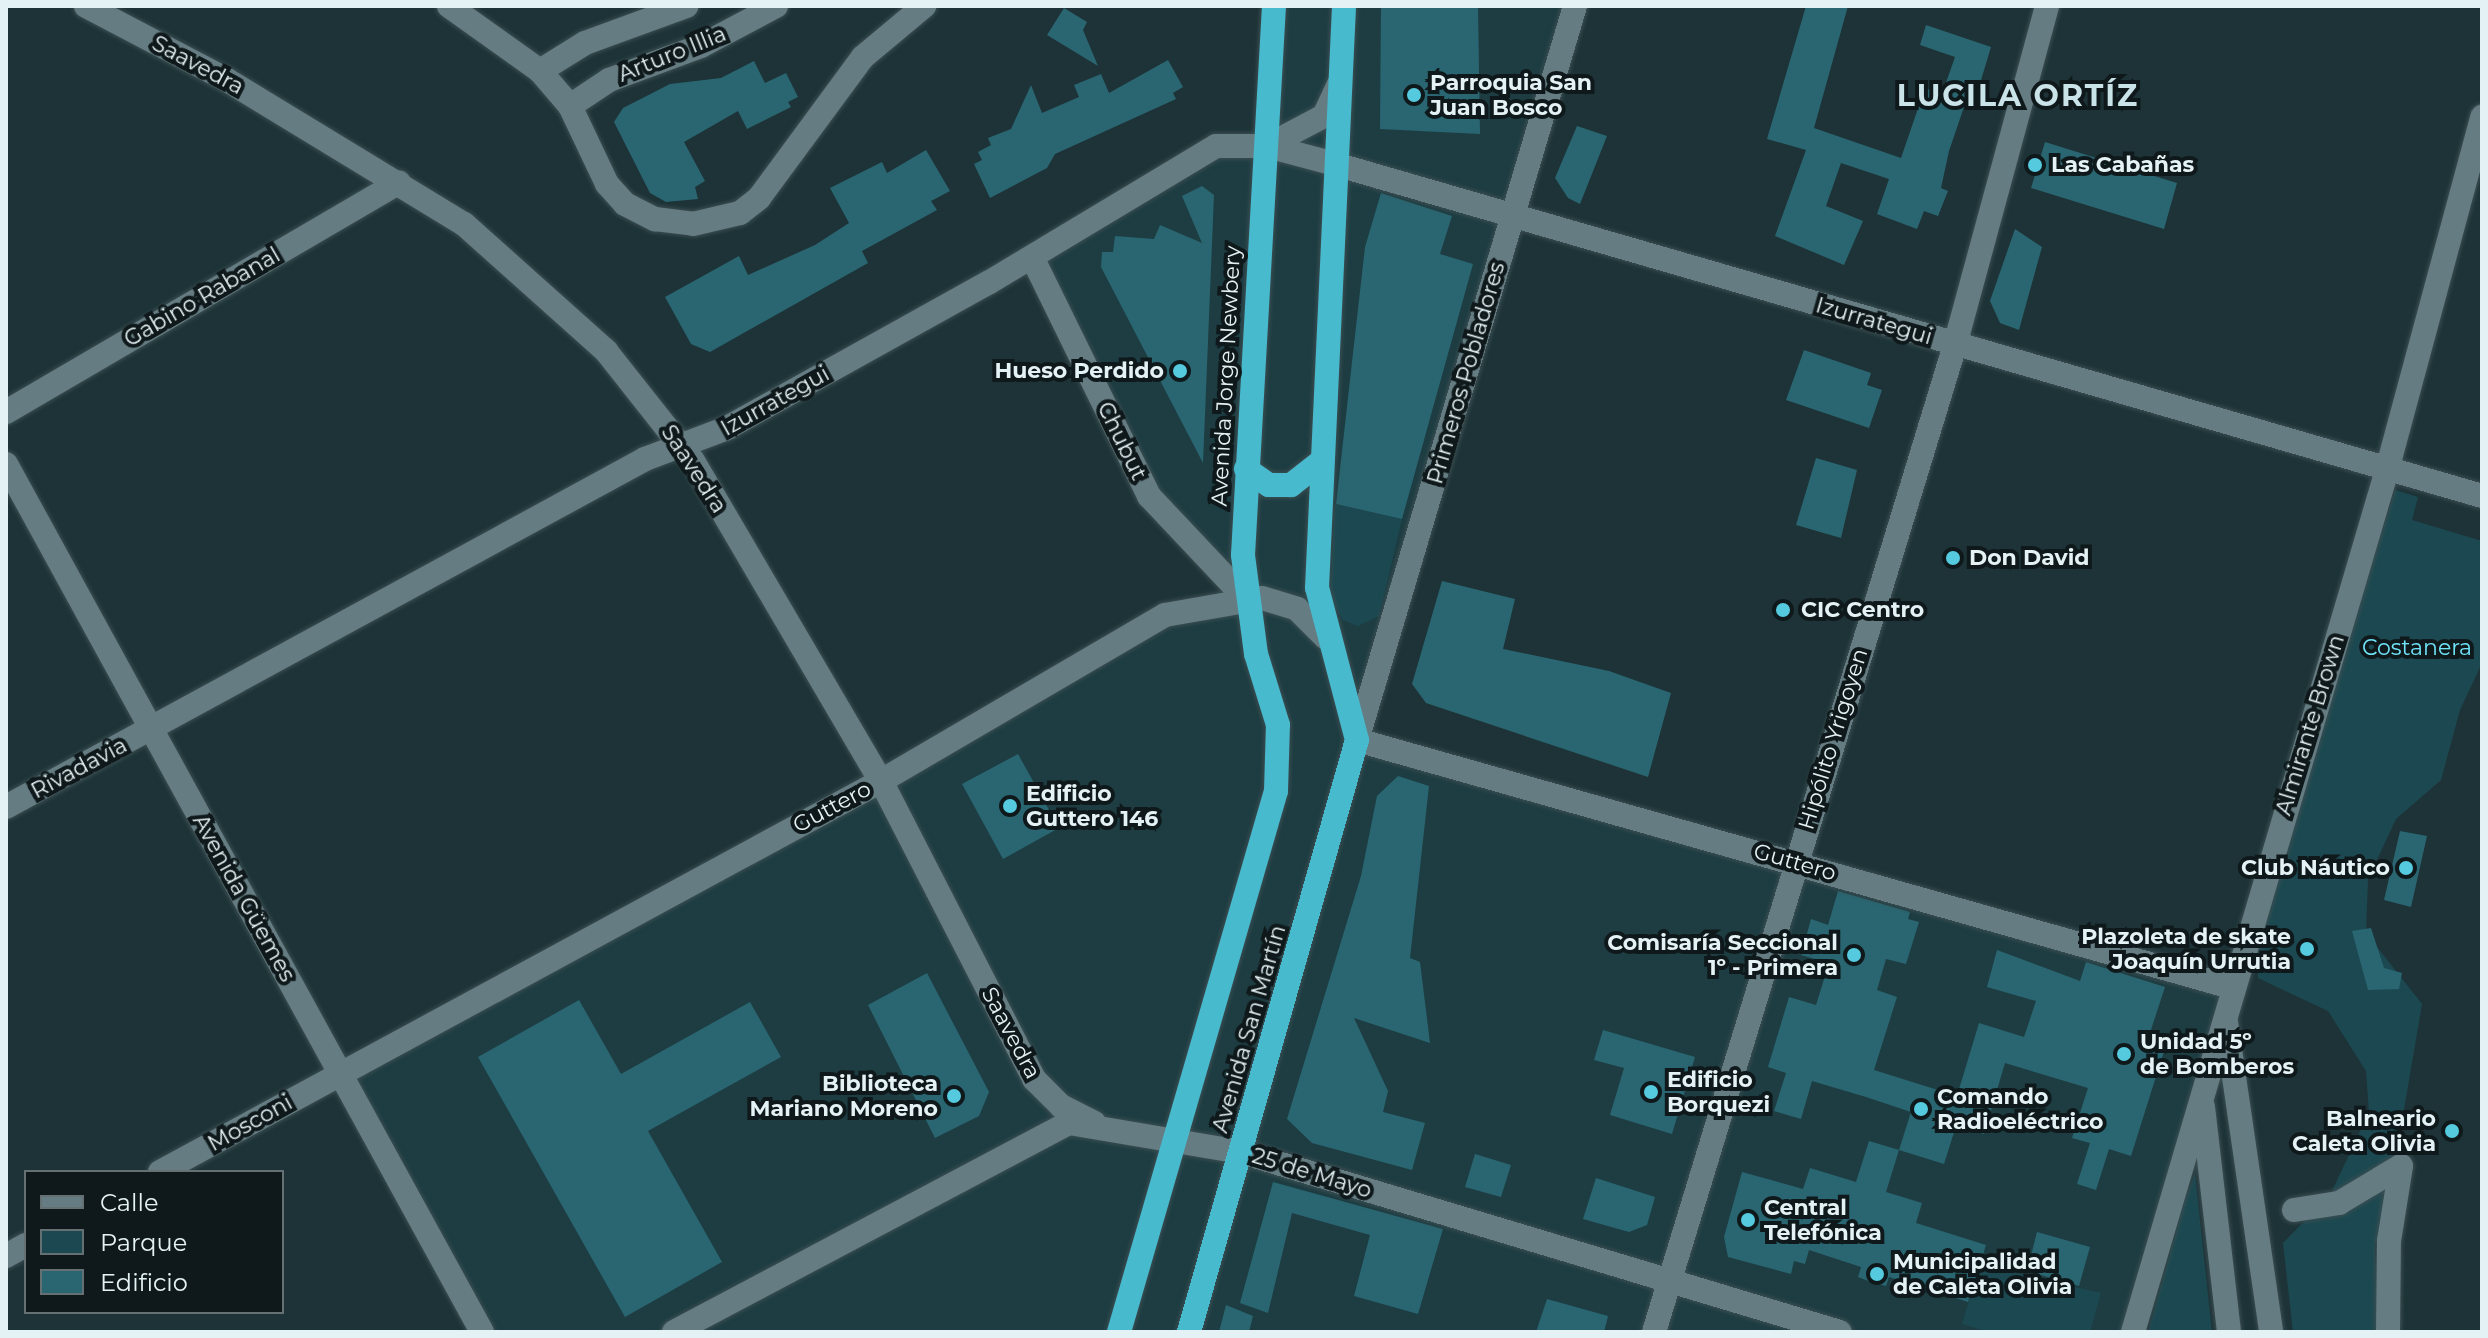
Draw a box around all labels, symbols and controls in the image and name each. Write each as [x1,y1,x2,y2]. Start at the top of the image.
street label: Arturo Illia [614,20,730,88]
street label: Saavedra [148,30,248,100]
place label: Parroquia San Juan Bosco [1430,69,1592,120]
district label: LUCILA ORTÍZ [1897,78,2139,114]
marker: Parroquia San Juan Bosco [1405,86,1423,104]
place label: Las Cabañas [2051,152,2194,178]
marker: Las Cabañas [2026,156,2044,174]
street label: Gabino Rabanal [119,242,285,352]
street label: Avenida Jorge Newbery [1206,245,1246,507]
street label: Primeros Pobladores [1422,259,1510,487]
street label: Izurrategui [1813,292,1935,350]
place label: Hueso Perdido [994,358,1164,384]
street label: Izurrategui [716,360,834,442]
marker: Hueso Perdido [1171,362,1189,380]
street label: Chubut [1092,398,1152,484]
street label: Saavedra [656,420,732,518]
place label: Don David [1969,545,2090,571]
marker: Don David [1944,549,1962,567]
place label: CIC Centro [1801,597,1924,623]
marker: CIC Centro [1772,599,1794,621]
street label: Almirante Brown [2270,632,2350,818]
park label: Costanera [2362,635,2472,661]
street label: Hipólito Yrigoyen [1793,645,1873,833]
street label: Rivadavia [27,732,131,804]
street label: Guttero [788,775,876,839]
place label: Edificio Guttero 146 [1026,780,1158,832]
marker: Edificio Guttero 146 [1001,797,1019,815]
street label: Avenida Güemes [187,810,301,986]
street label: Guttero [1751,838,1839,886]
place label: Club Náutico [2241,855,2390,881]
marker: Club Náutico [2397,859,2415,877]
street label: Avenida San Martín [1207,922,1291,1136]
place label: Plazoleta de skate Joaquín Urrutia [2081,923,2291,974]
place label: Comisaría Seccional 1º - Primera [1607,929,1838,980]
marker: Plazoleta de skate Joaquín Urrutia [2298,940,2316,958]
marker: Comisaría Seccional 1º - Primera [1845,946,1863,964]
street label: Saavedra [976,983,1046,1083]
place label: Unidad 5º de Bomberos [2140,1028,2294,1080]
marker: Unidad 5º de Bomberos [2115,1045,2133,1063]
place label: Edificio Borquezi [1667,1066,1770,1118]
place label: Biblioteca Mariano Moreno [750,1070,938,1122]
marker: Edificio Borquezi [1642,1083,1660,1101]
place label: Comando Radioeléctrico [1937,1083,2103,1134]
marker: Biblioteca Mariano Moreno [945,1087,963,1105]
street label: Mosconi [203,1089,297,1157]
marker: Comando Radioeléctrico [1912,1100,1930,1118]
place label: Balneario Caleta Olivia [2292,1105,2436,1156]
marker: Balneario Caleta Olivia [2443,1122,2461,1140]
street label: 25 de Mayo [1249,1142,1375,1204]
legend [24,1170,284,1314]
text: Calle [100,1188,158,1217]
place label: Central Telefónica [1764,1194,1882,1246]
marker: Central Telefónica [1739,1211,1757,1229]
text: Parque [100,1228,187,1257]
place label: Municipalidad de Caleta Olivia [1893,1248,2072,1300]
marker: Municipalidad de Caleta Olivia [1868,1265,1886,1283]
text: Edificio [100,1268,188,1297]

